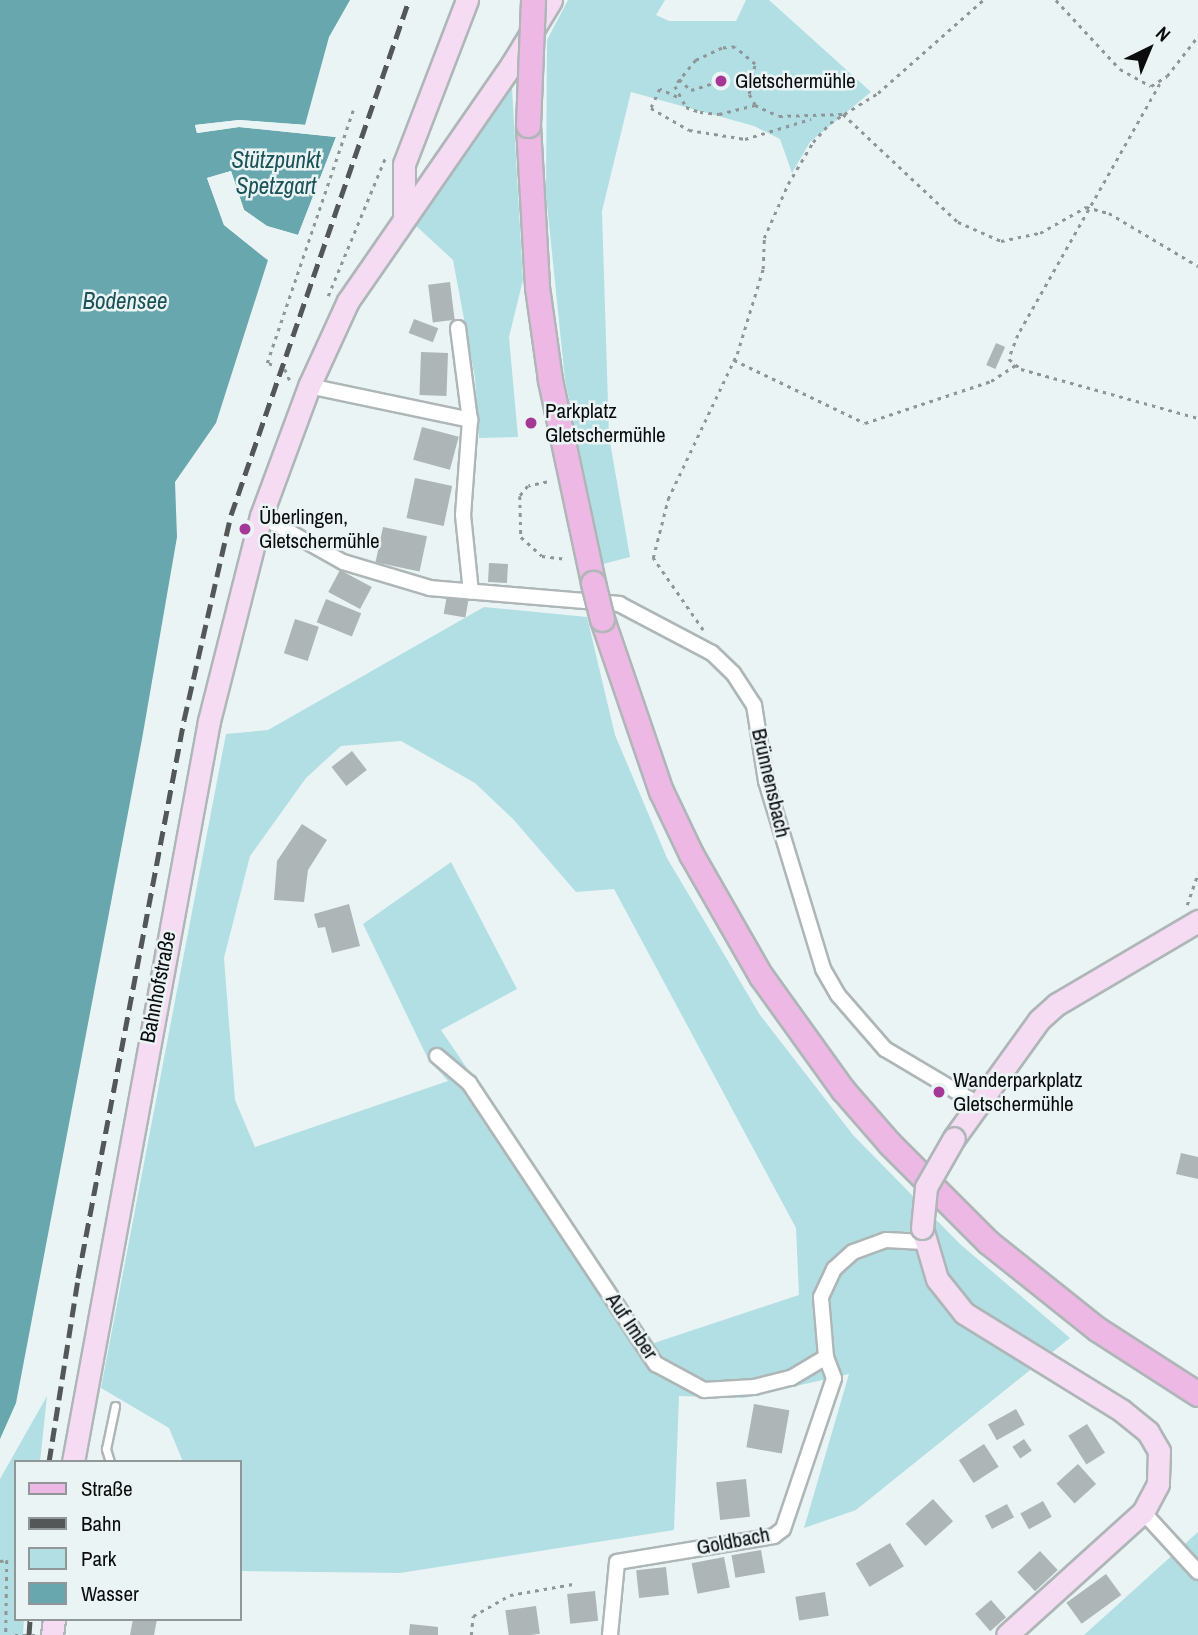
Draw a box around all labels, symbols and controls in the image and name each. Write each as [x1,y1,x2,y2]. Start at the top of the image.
north arrow [1114,14,1184,84]
text: N [1150,20,1176,47]
place label: Gletschermühle [735,68,856,94]
marker: Gletschermühle [713,73,729,89]
water label: Stützpunkt Spetzgart [231,146,321,200]
water label: Bodensee [83,287,167,315]
place label: Parkplatz Gletschermühle [545,398,666,448]
marker: Parkplatz Gletschermühle [523,415,539,431]
place label: Überlingen, Gletschermühle [259,504,380,554]
marker: Überlingen, Gletschermühle [237,521,253,537]
street label: Brünnensbach [746,726,796,840]
street label: Bahnhofstraße [135,929,181,1045]
place label: Wanderparkplatz Gletschermühle [953,1067,1083,1117]
marker: Wanderparkplatz Gletschermühle [931,1084,947,1100]
street label: Auf Imber [601,1288,663,1364]
legend [14,1460,242,1621]
text: Straße [81,1474,133,1503]
text: Bahn [81,1509,121,1538]
street label: Goldbach [694,1522,772,1560]
text: Park [81,1544,116,1573]
text: Wasser [81,1579,139,1608]

